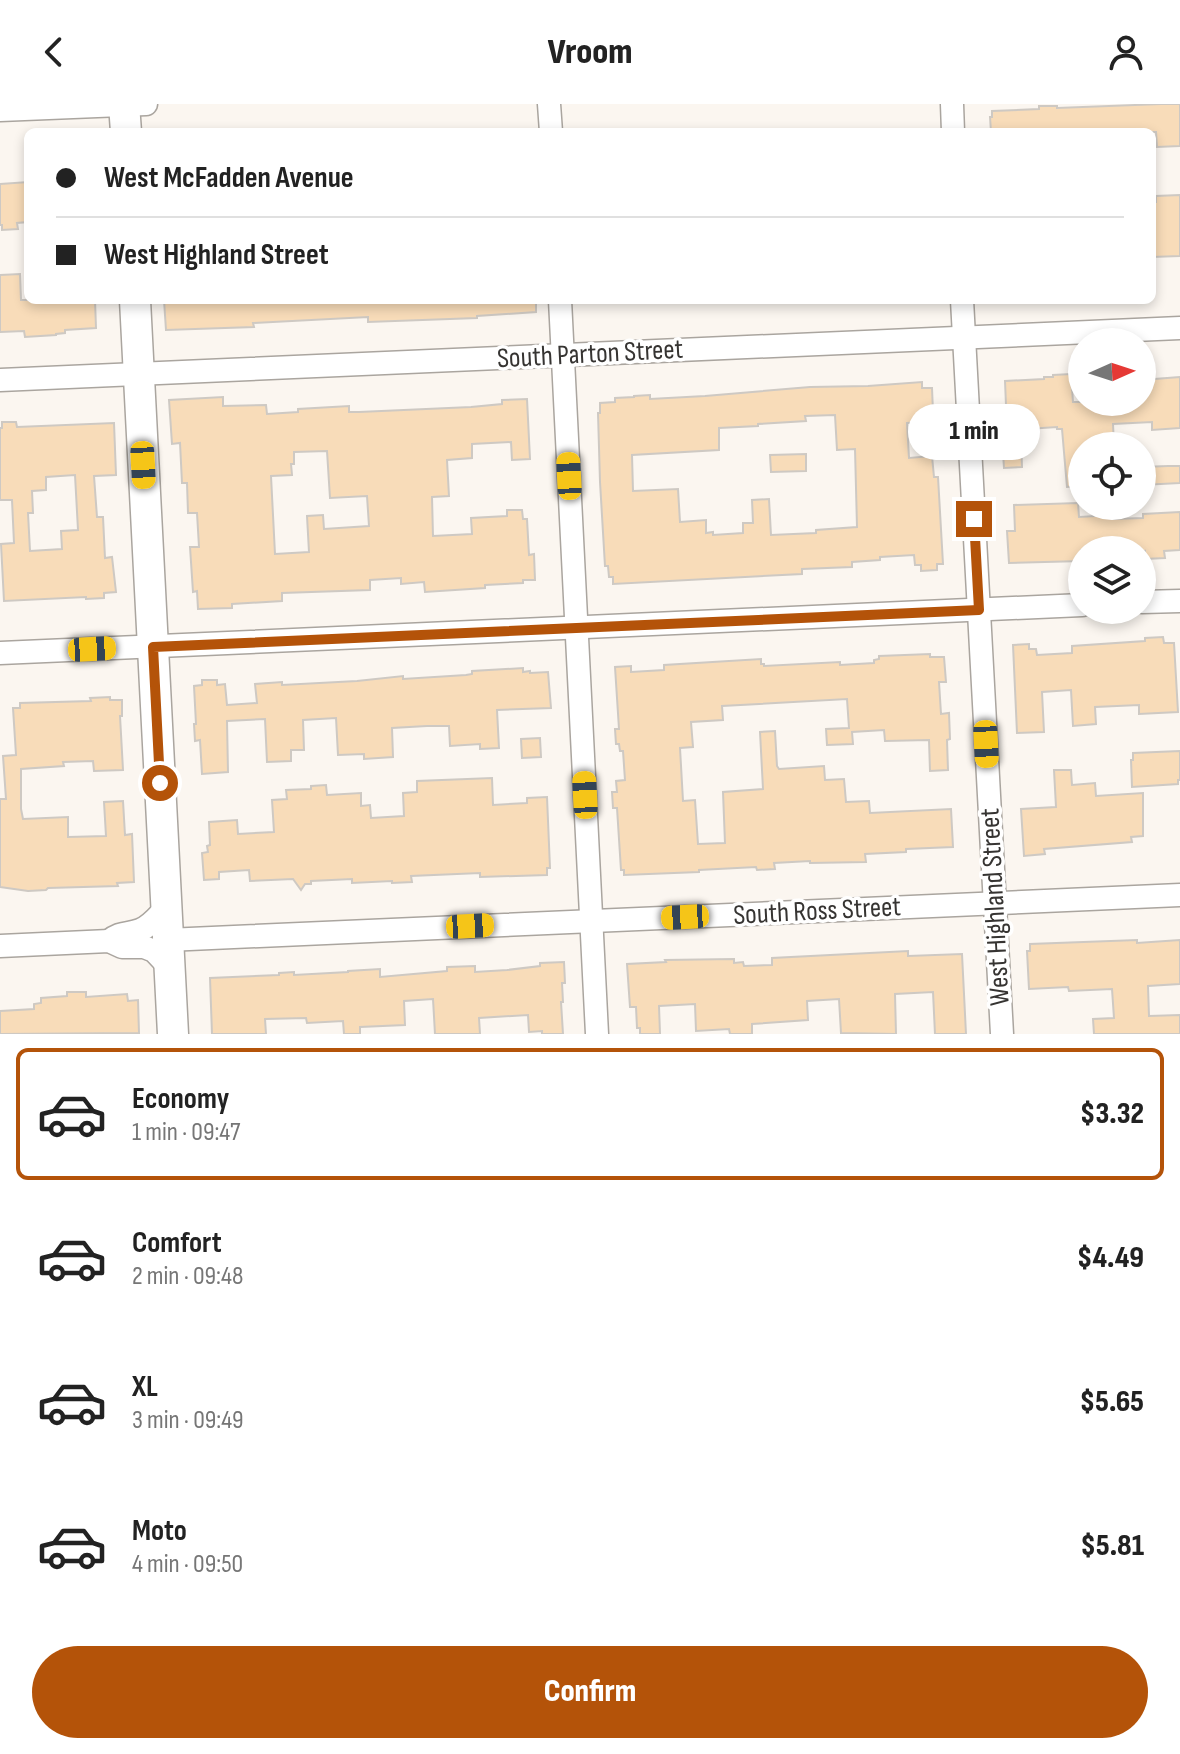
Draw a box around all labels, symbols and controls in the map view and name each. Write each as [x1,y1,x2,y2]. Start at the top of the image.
icon: back [32,30,76,74]
icon: person [1104,30,1148,74]
text: Vroom [548,31,632,74]
text: West McFadden Avenue [104,160,354,196]
text: West Highland Street [104,237,329,273]
north arrow [1068,328,1156,416]
map controls [1068,328,1156,624]
street label: South Parton Street [496,333,684,375]
callout: 1 min [908,403,1040,459]
text: 1 min [949,416,999,447]
button: locate [1068,432,1156,520]
car [130,440,156,490]
car [556,451,582,501]
route end [956,501,992,537]
button: layers [1068,536,1156,624]
car [67,636,117,662]
car [973,719,999,769]
route start [142,765,178,801]
car [572,770,598,820]
street label: West Highland Street [973,807,1017,1007]
street label: South Ross Street [732,890,902,932]
car [660,904,710,930]
car [445,913,495,939]
icon: car [36,1078,108,1150]
text: Economy [132,1081,229,1117]
text: $3.32 [1080,1096,1144,1132]
text: 1 min · 09:47 [132,1117,240,1148]
icon: car [36,1222,108,1294]
text: Comfort [132,1225,222,1261]
text: $4.49 [1077,1240,1144,1276]
text: 2 min · 09:48 [132,1261,243,1292]
icon: car [36,1366,108,1438]
text: XL [132,1369,158,1405]
text: $5.65 [1080,1384,1144,1420]
text: 3 min · 09:49 [132,1405,244,1436]
icon: car [36,1510,108,1582]
text: Moto [132,1513,187,1549]
text: $5.81 [1081,1528,1144,1564]
text: 4 min · 09:50 [132,1549,243,1580]
button: Confirm [32,1646,1148,1738]

